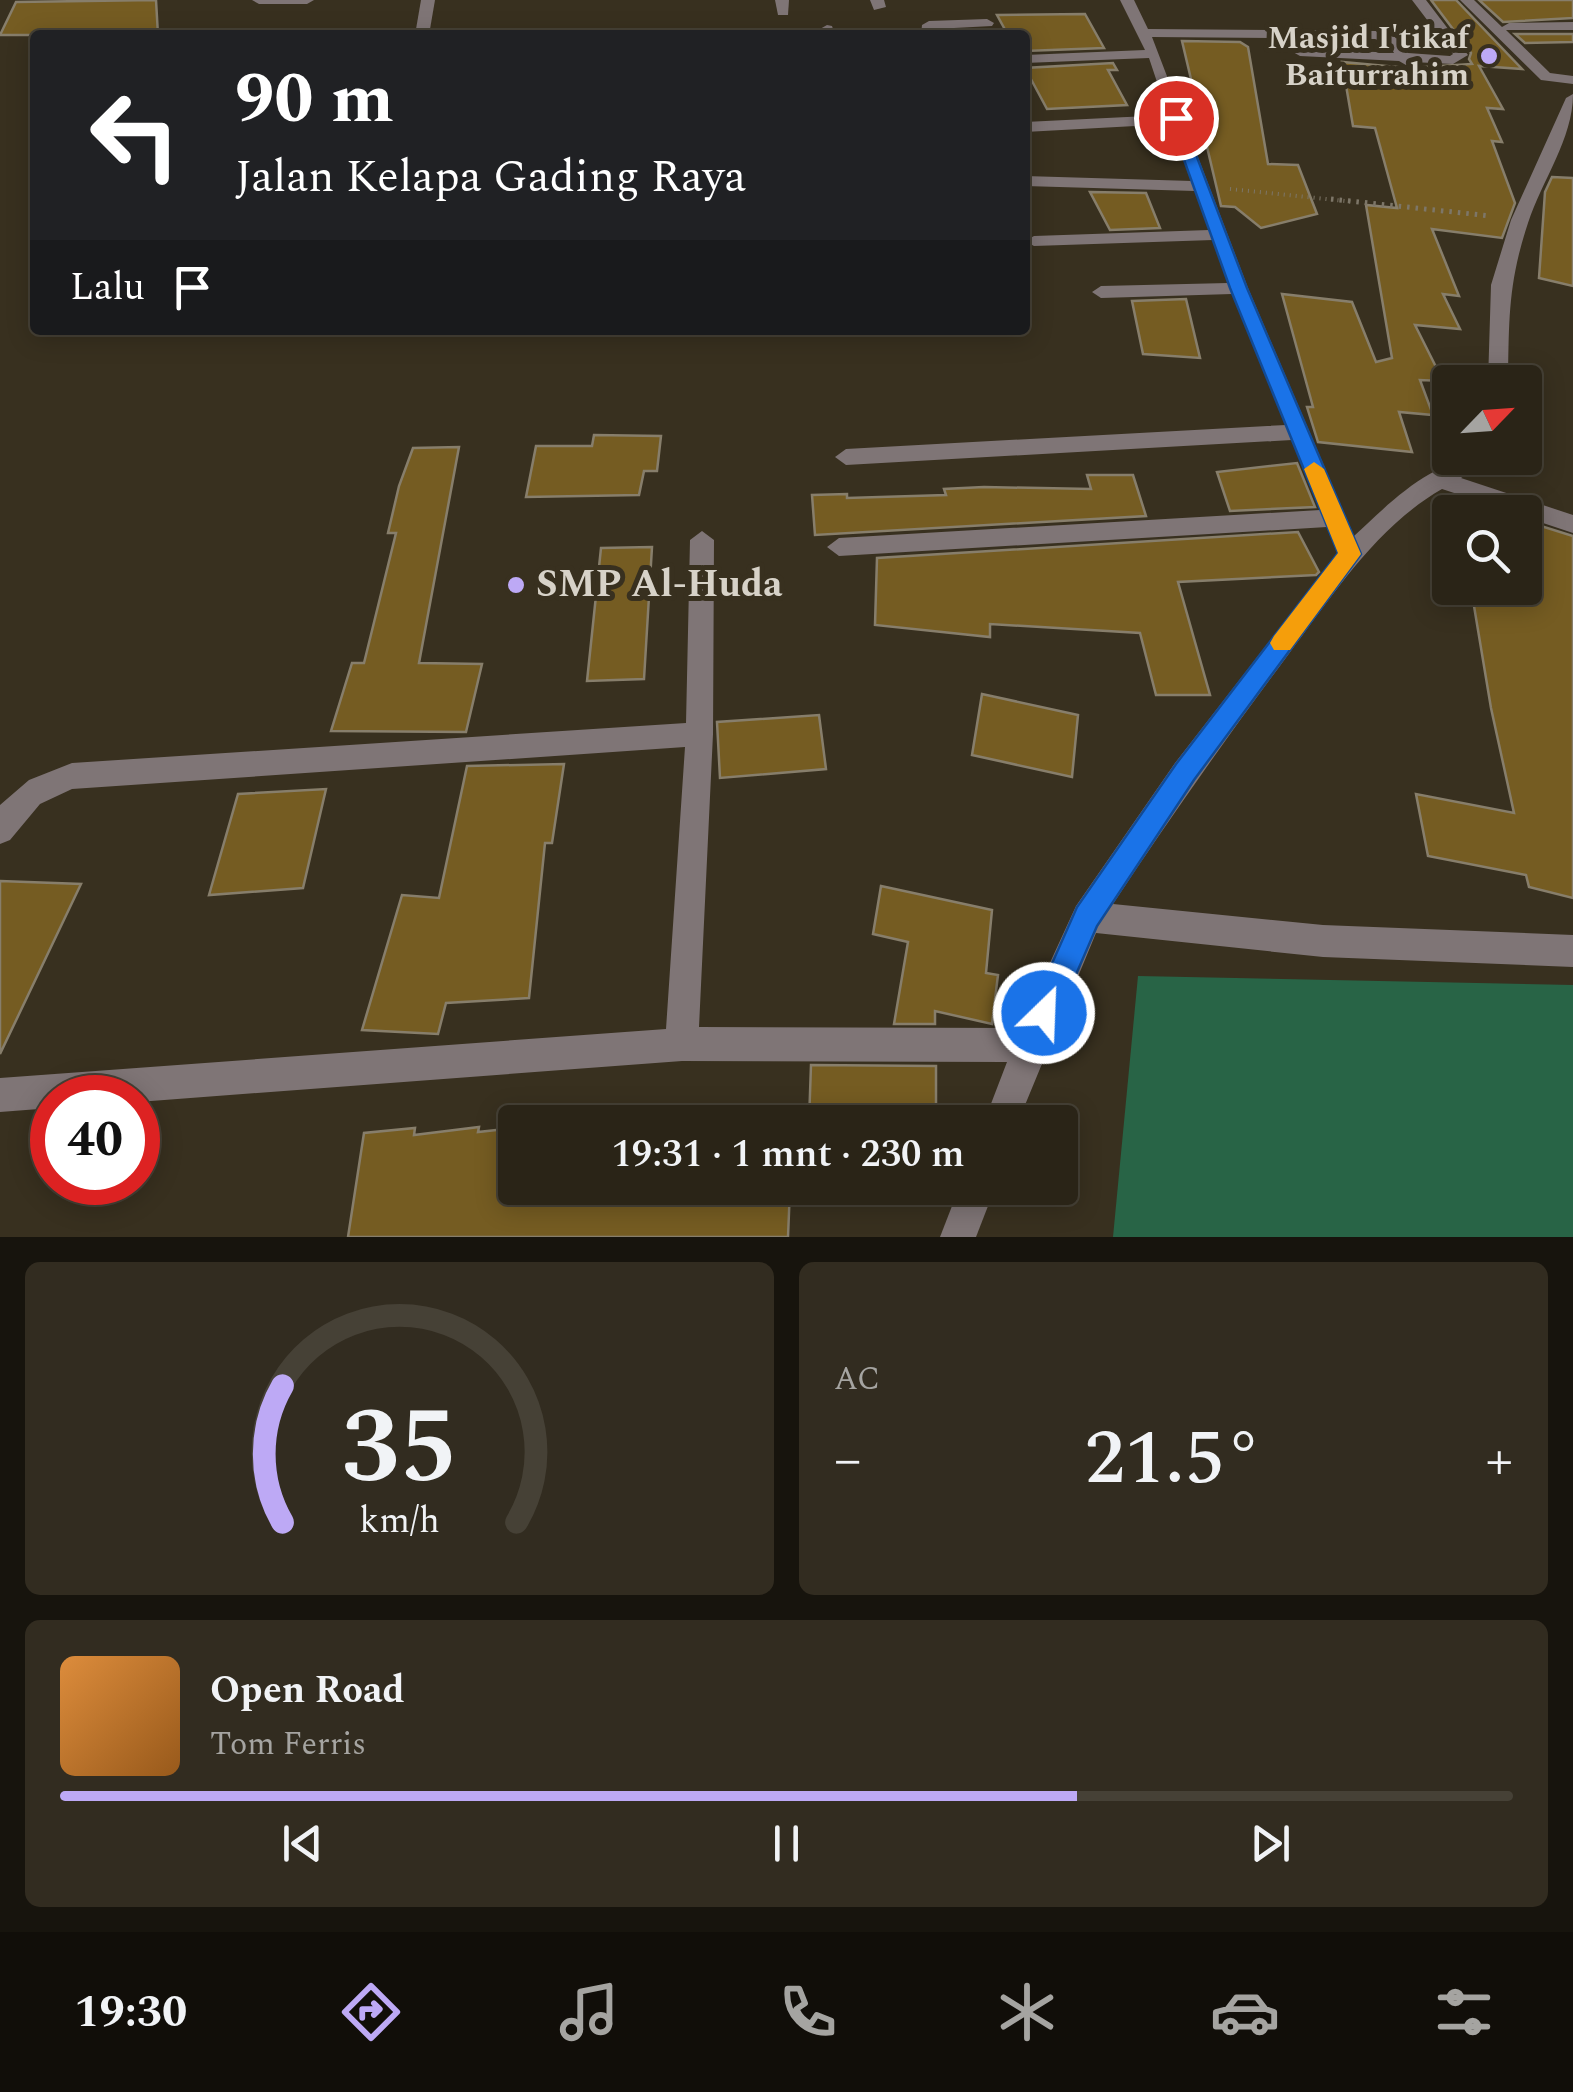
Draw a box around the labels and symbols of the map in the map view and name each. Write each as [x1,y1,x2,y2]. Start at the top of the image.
place label: Masjid I'tikaf Baiturrahim [1267,14,1471,100]
marker: Masjid I'tikaf Baiturrahim [1478,45,1500,67]
pin [1134,76,1219,161]
north arrow [1432,365,1542,475]
place label: SMP Al-Huda [536,556,783,614]
marker: SMP Al-Huda [505,574,527,596]
position arrow [992,961,1096,1065]
speed limit sign: 40 [30,1075,160,1205]

